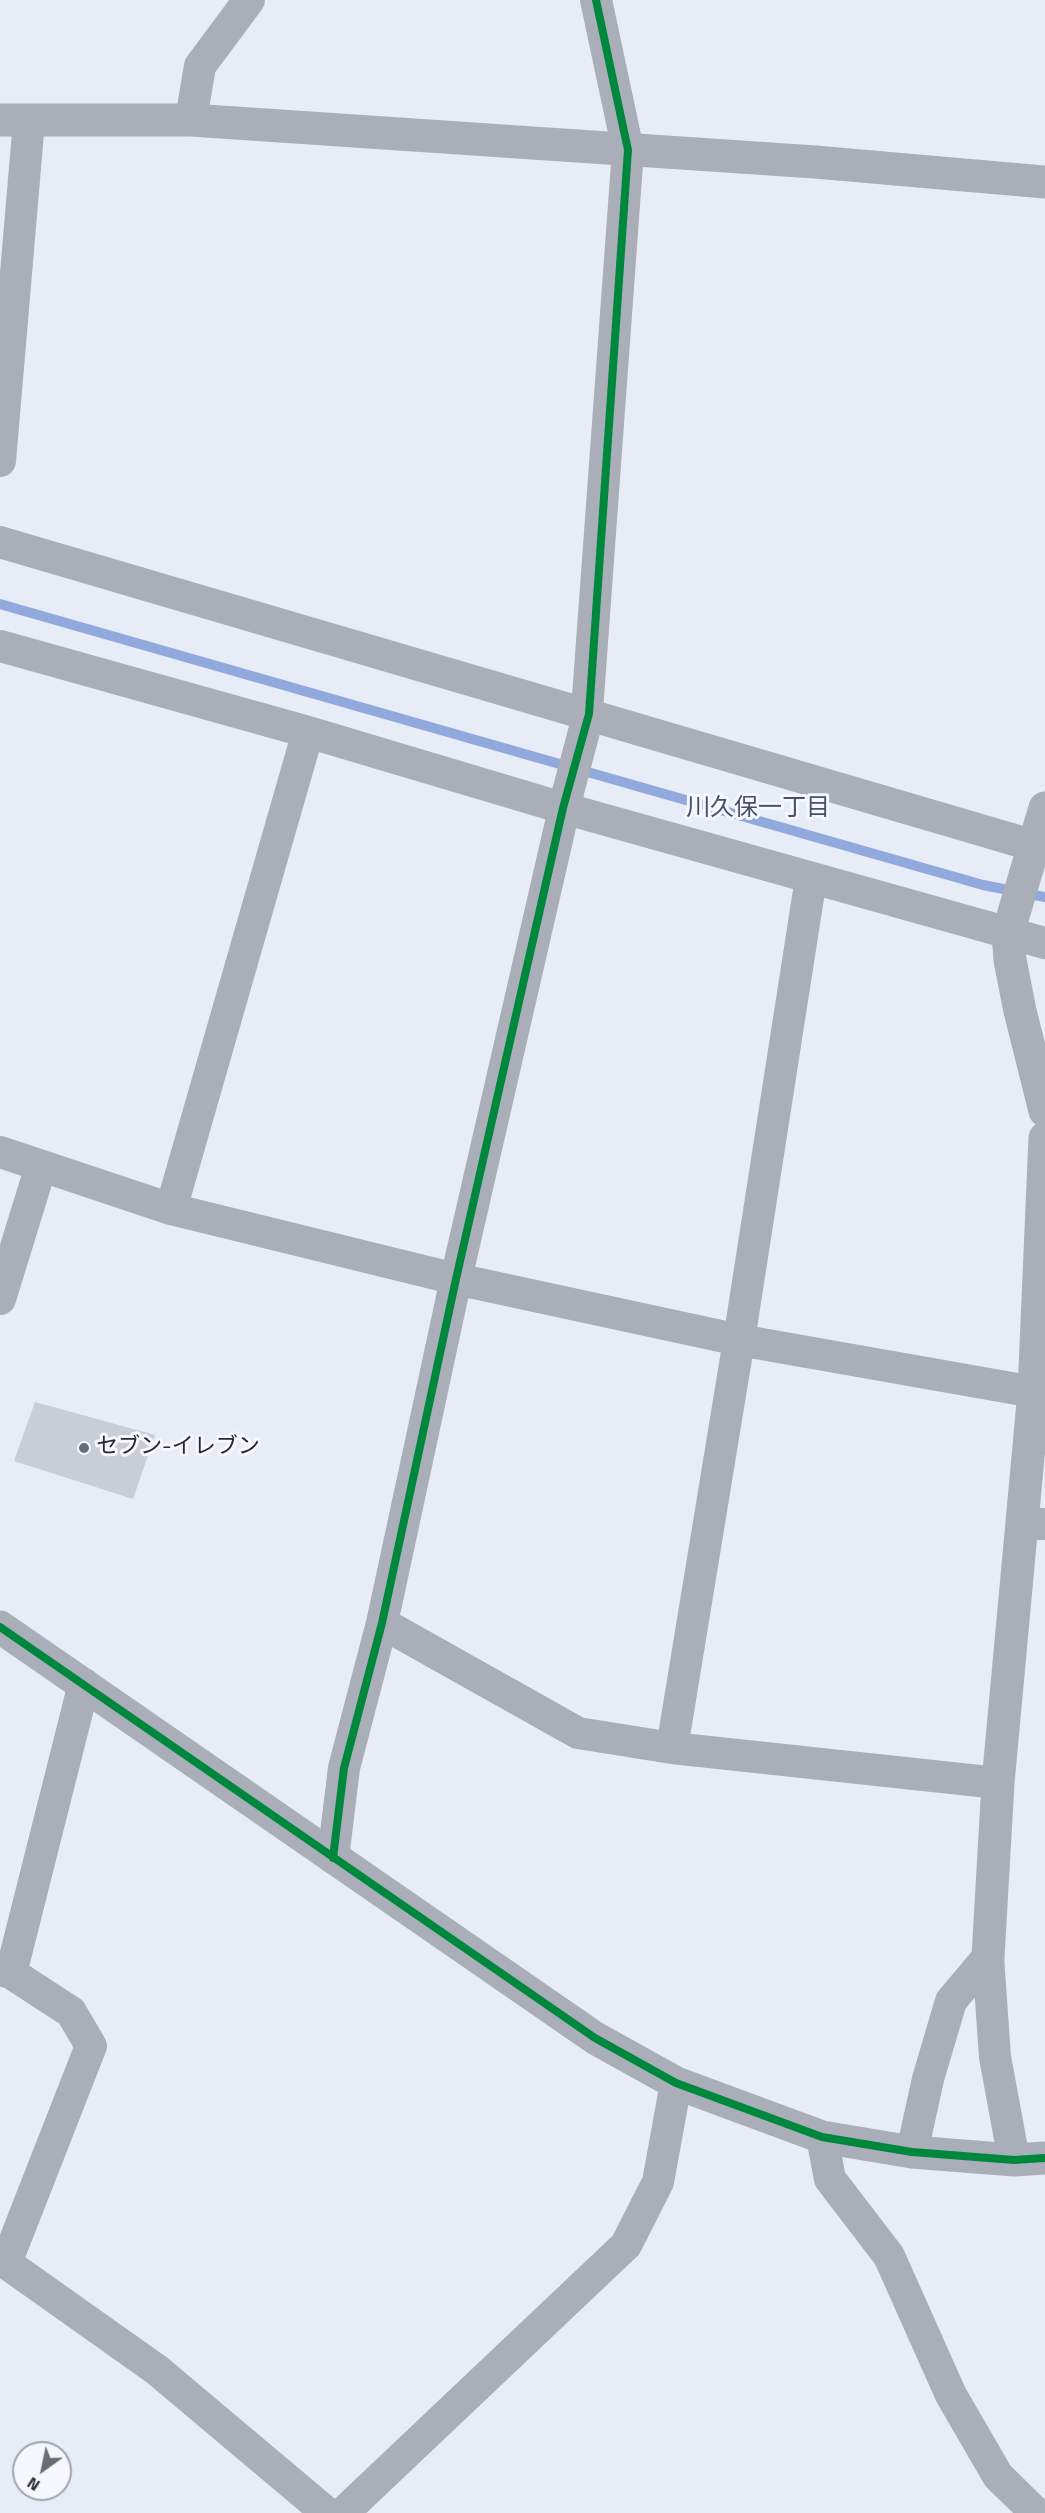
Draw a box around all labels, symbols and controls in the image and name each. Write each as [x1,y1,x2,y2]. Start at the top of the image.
district label: 川久保一丁目 [686,795,830,823]
place label: セブン-イレブン [96,1435,260,1461]
marker: セブン-イレブン [77,1441,91,1455]
north arrow [12,2441,72,2501]
text: N [22,2471,44,2498]

